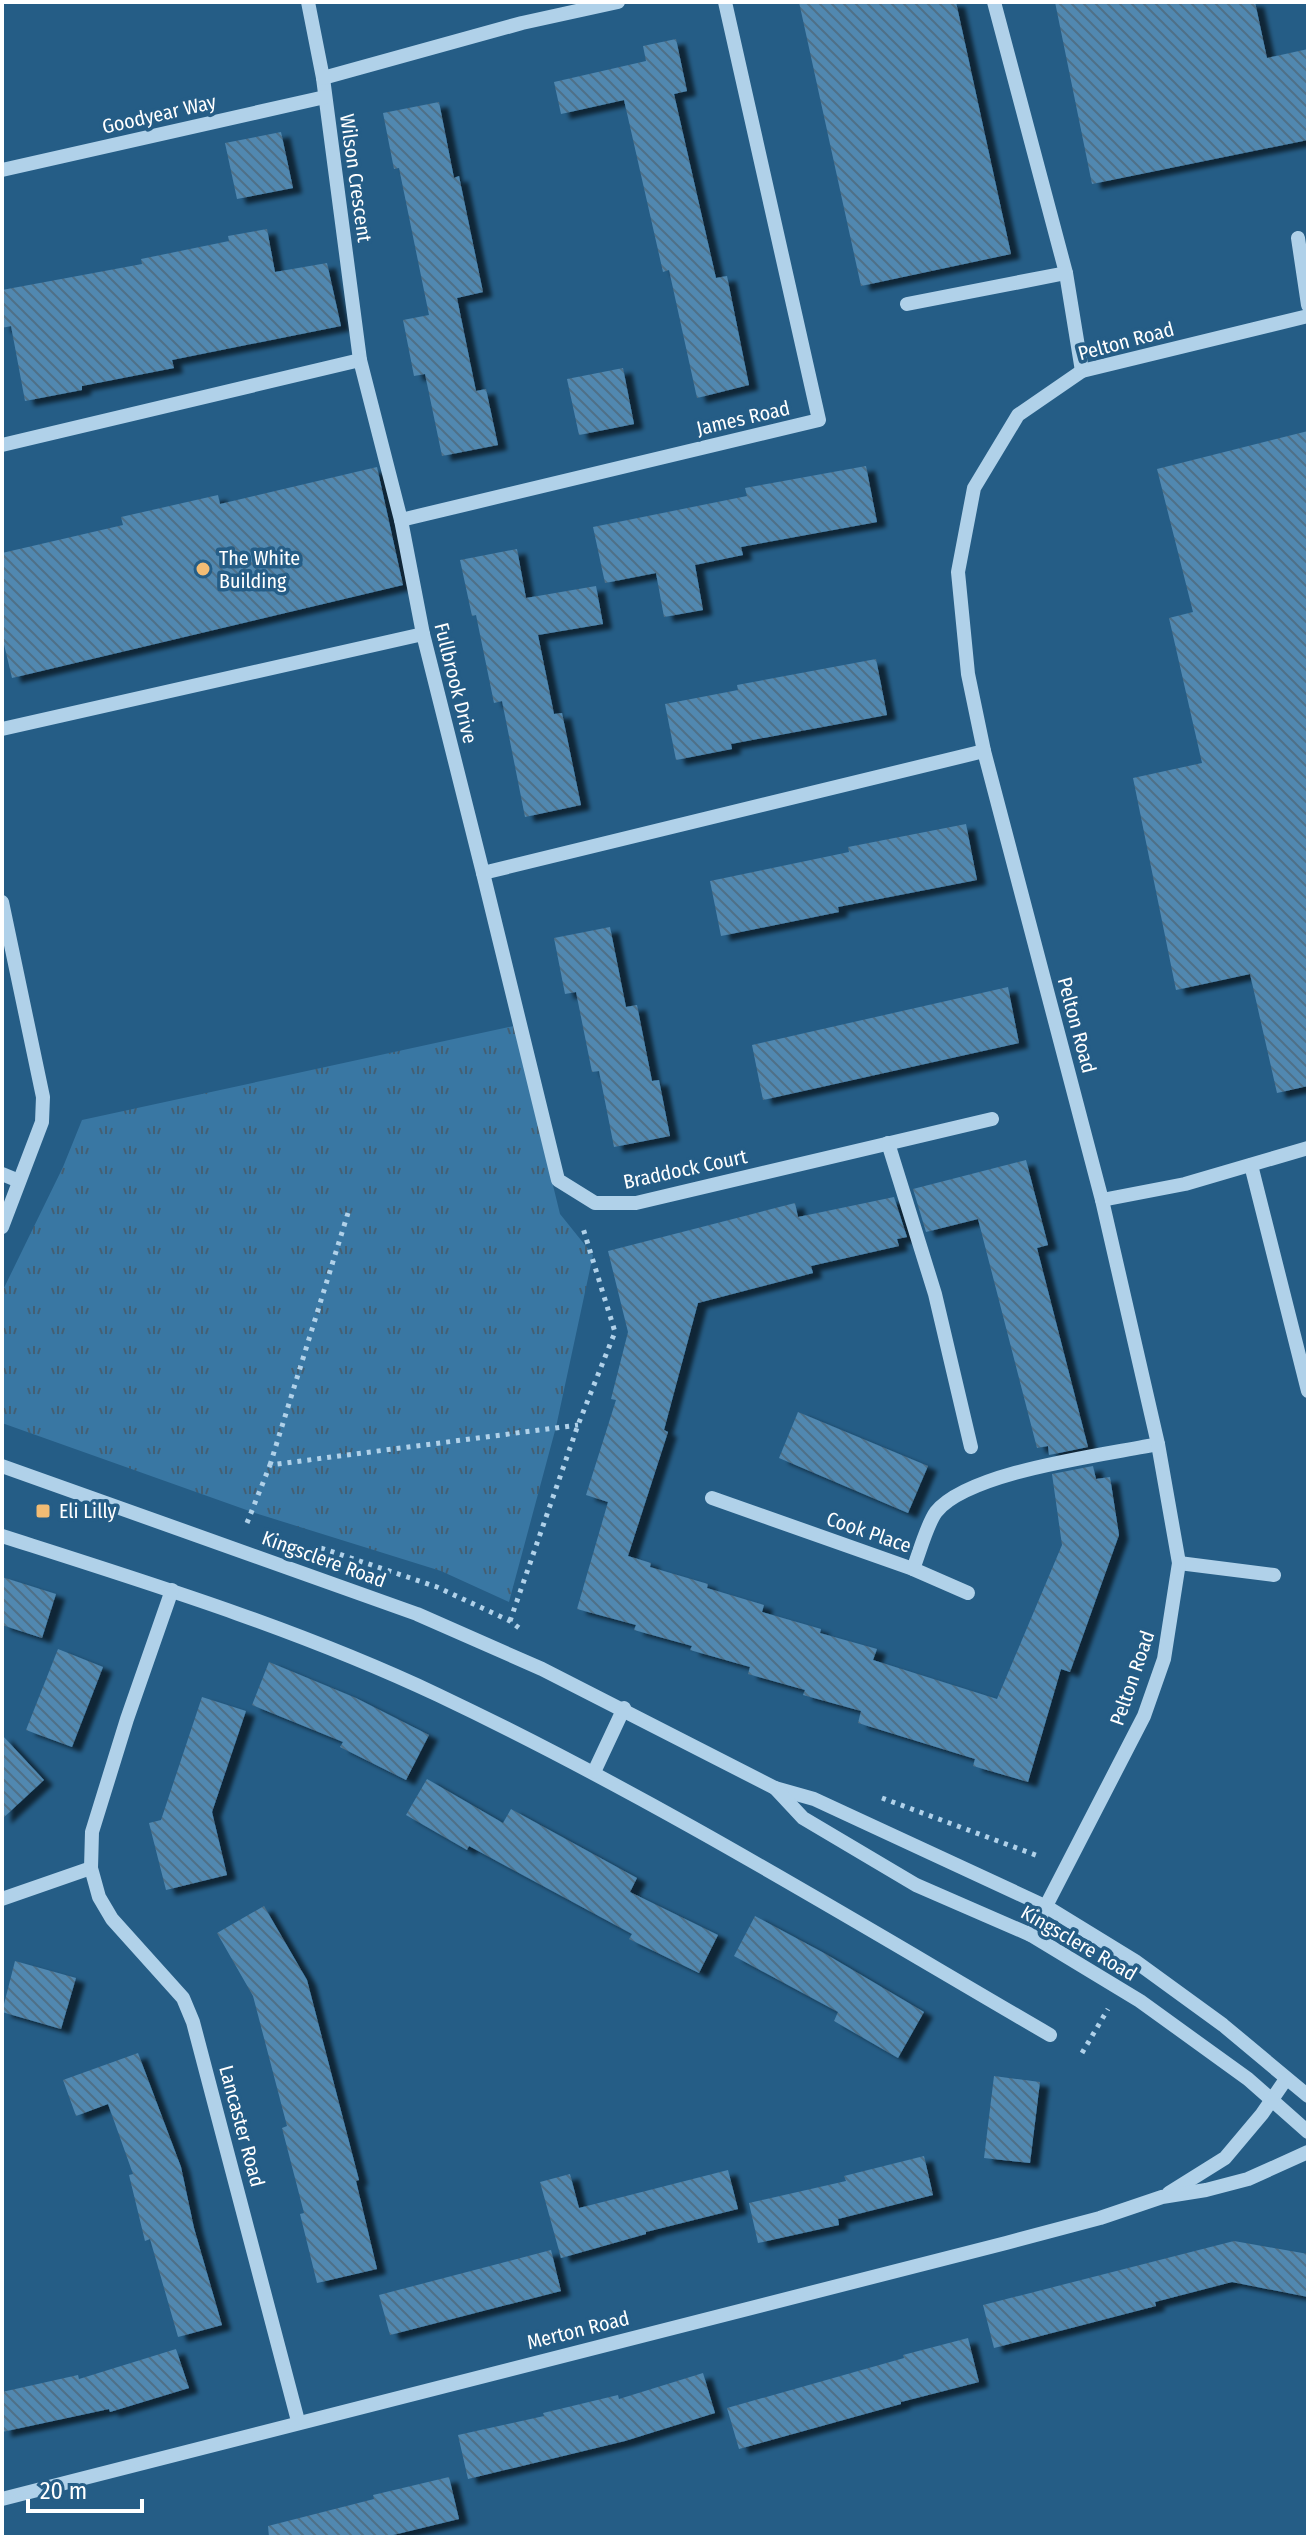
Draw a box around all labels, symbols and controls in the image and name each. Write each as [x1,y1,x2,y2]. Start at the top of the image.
street label: Goodyear Way [100,89,218,139]
street label: Wilson Crescent [335,112,377,244]
street label: Pelton Road [1075,317,1177,365]
street label: James Road [694,396,792,440]
place label: The White Building [219,546,300,593]
marker: The White Building [194,560,212,578]
street label: Fullbrook Drive [429,620,483,746]
street label: Pelton Road [1053,974,1101,1076]
street label: Braddock Court [621,1144,750,1194]
place label: Eli Lilly [59,1499,117,1523]
marker: Eli Lilly [34,1502,52,1520]
street label: Cook Place [823,1506,915,1558]
street label: Kingsclere Road [259,1525,389,1593]
street label: Pelton Road [1105,1628,1159,1728]
street label: Kingsclere Road [1017,1900,1141,1986]
street label: Lancaster Road [214,2063,270,2189]
street label: Merton Road [524,2306,632,2354]
scale bar [28,2463,142,2513]
text: 20 m [40,2477,87,2505]

